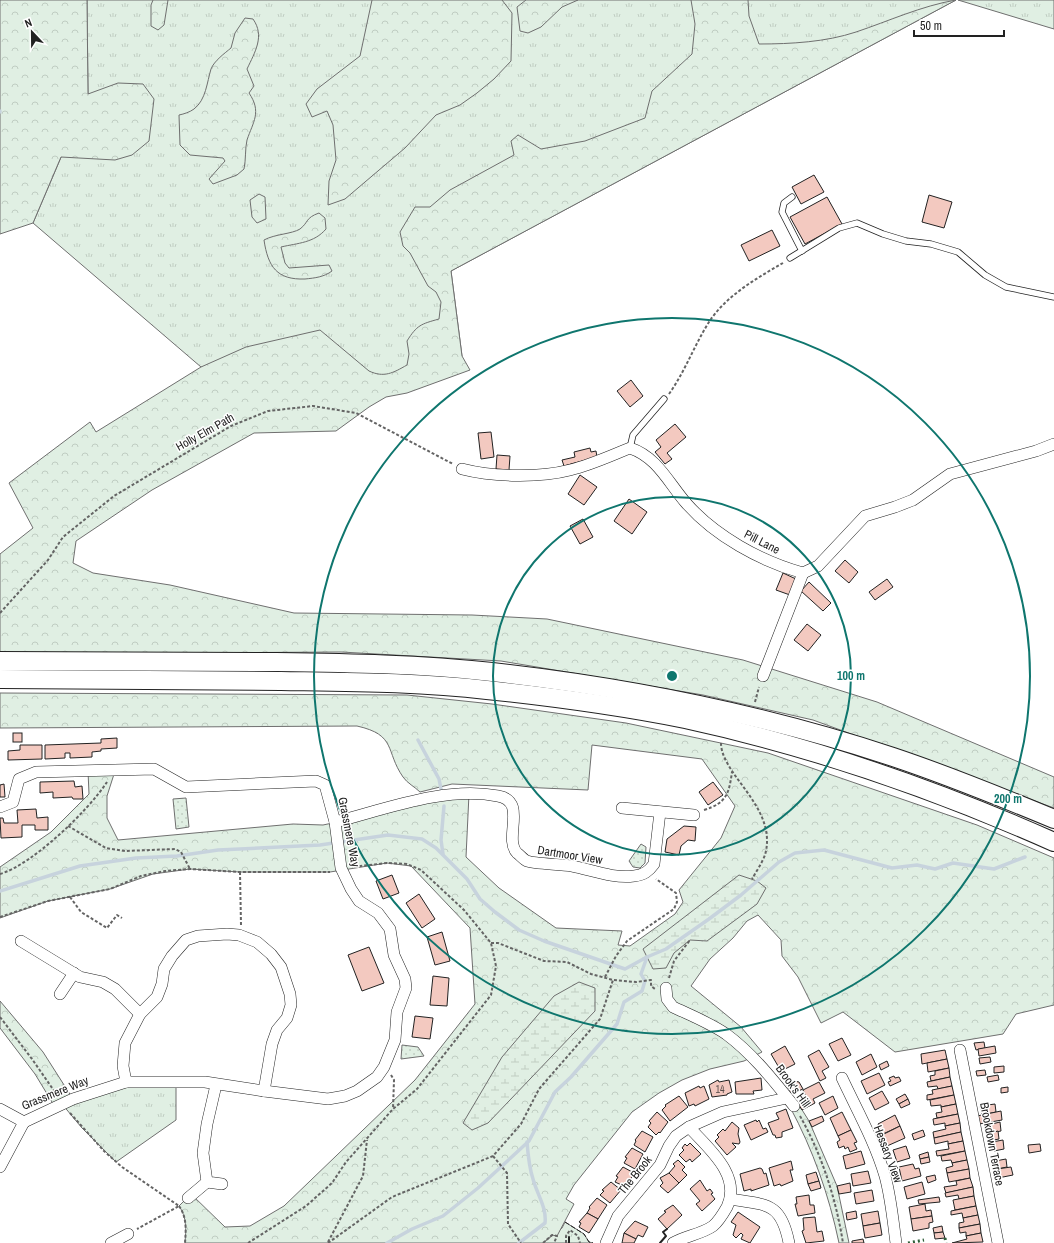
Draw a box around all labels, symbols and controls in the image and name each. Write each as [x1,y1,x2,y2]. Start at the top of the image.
north arrow [12,12,52,52]
scale bar [914,12,1004,38]
text: N [23,15,34,30]
text: 50 m [920,18,942,34]
street label: Holly Elm Path [173,409,237,455]
street label: Pill Lane [741,526,783,558]
text: 100 m [837,668,865,684]
centre of rings [665,669,679,683]
text: 200 m [994,791,1022,807]
street label: Grassmere Way [334,796,364,868]
street label: Dartmoor View [536,842,604,868]
street label: Brook's Hill [772,1061,814,1111]
street label: Grassmere Way [19,1072,91,1114]
house number: 14 [715,1083,725,1096]
street label: Brookdown Terrace [976,1101,1008,1187]
street label: Hessary View [870,1123,907,1186]
street label: The Brook [614,1152,656,1198]

